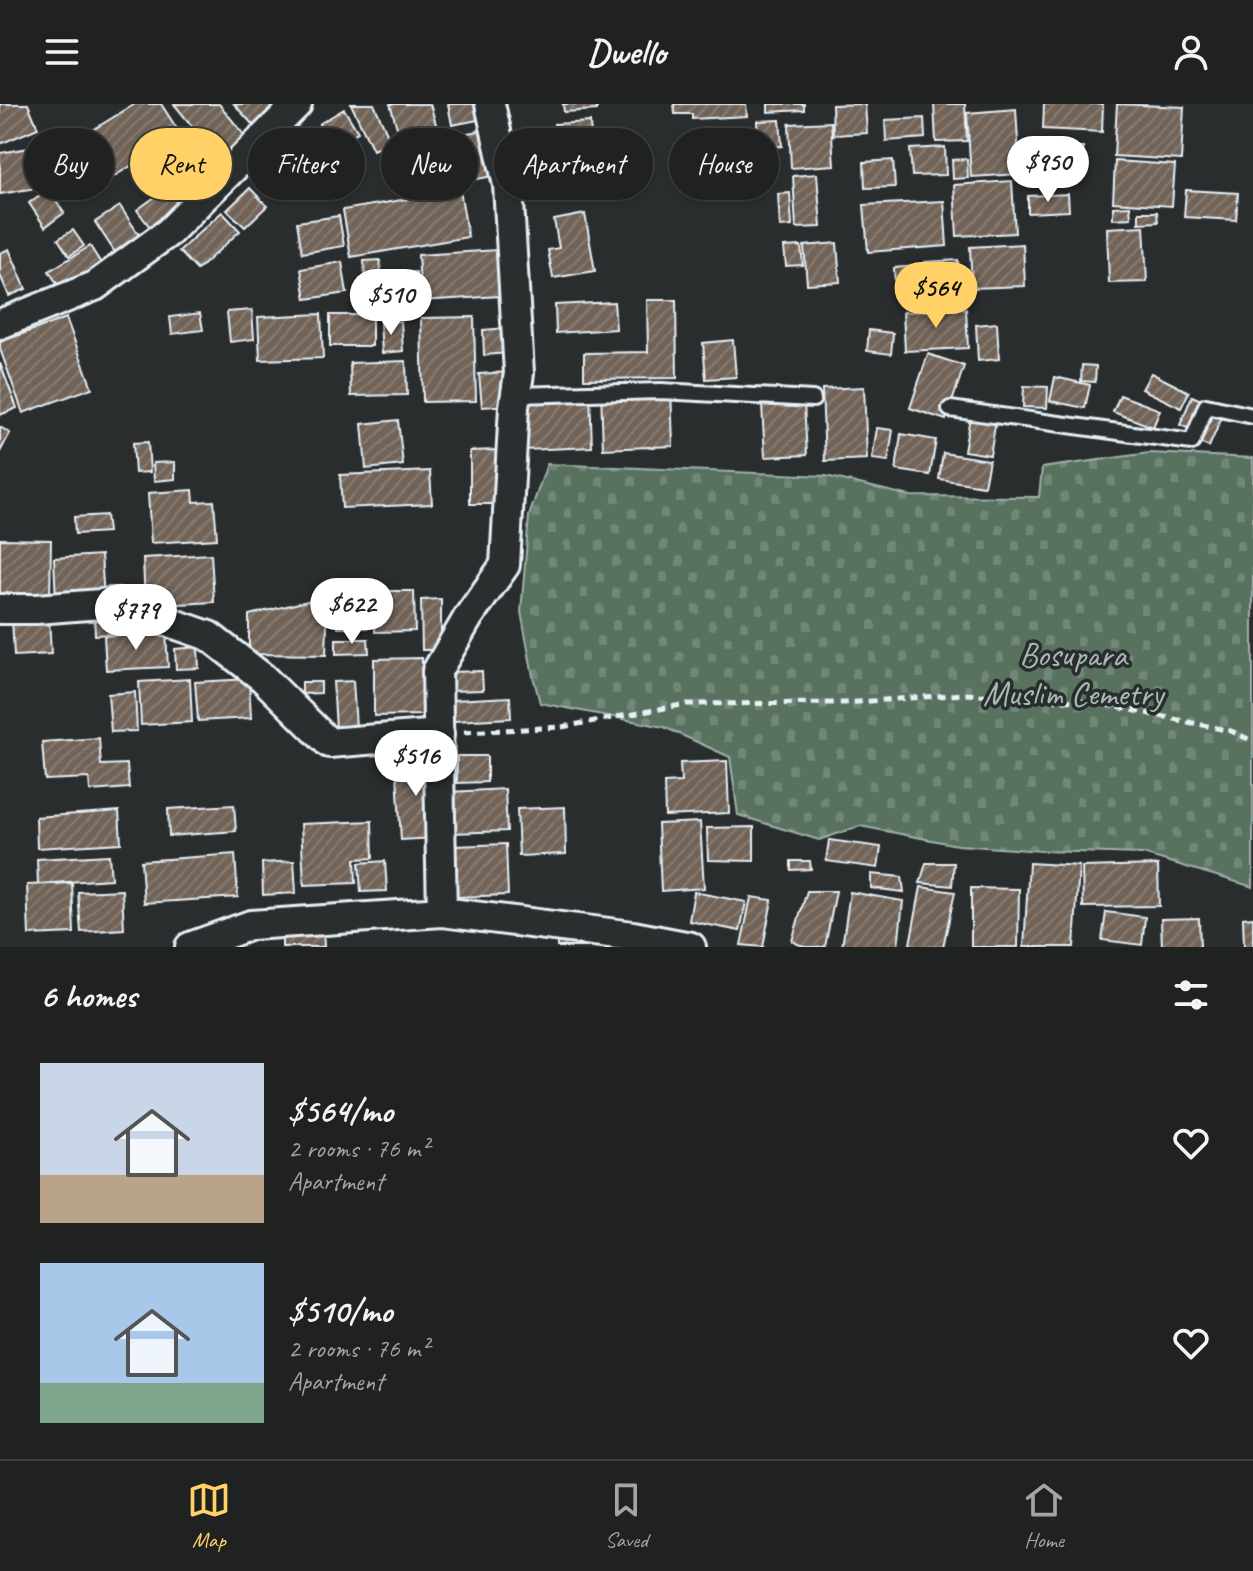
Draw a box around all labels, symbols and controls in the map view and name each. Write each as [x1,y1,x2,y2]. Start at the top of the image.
text: Dwello [587,29,666,75]
icon: menu [40,30,84,74]
icon: person [1169,30,1213,74]
chip: Buy [24,128,114,200]
chip: Rent [130,128,232,200]
chip: Filters [248,128,365,200]
chip: New [381,128,478,200]
chip: Apartment [494,128,653,200]
chip: House [669,128,779,200]
pin: $950 [1001,136,1095,204]
text: $950 [1025,145,1071,178]
pin: $564 [889,262,983,330]
pin: $510 [344,269,438,337]
text: $564 [913,271,959,304]
text: $510 [368,278,414,311]
pin: $622 [305,578,399,646]
pin: $779 [89,584,183,652]
text: $622 [328,587,376,620]
text: $779 [113,593,159,626]
park label: Bosupara Muslim Cemetry [983,633,1165,715]
pin: $516 [369,730,463,798]
text: $516 [393,739,439,772]
icon: filters [1169,973,1213,1017]
text: 6 homes [40,974,137,1017]
text: $564/mo [288,1089,393,1132]
icon: home [104,1095,200,1191]
icon: heart [1169,1121,1213,1165]
text: 2 rooms · 76 m² [288,1132,429,1165]
text: Apartment [288,1165,384,1198]
text: $510/mo [288,1289,392,1332]
icon: home [104,1295,200,1391]
icon: heart [1169,1321,1213,1365]
text: 2 rooms · 76 m² [288,1332,429,1365]
text: Apartment [288,1365,384,1398]
tab: Map [187,1478,231,1554]
tab: Saved [604,1478,648,1554]
tab: Home [1022,1478,1066,1554]

